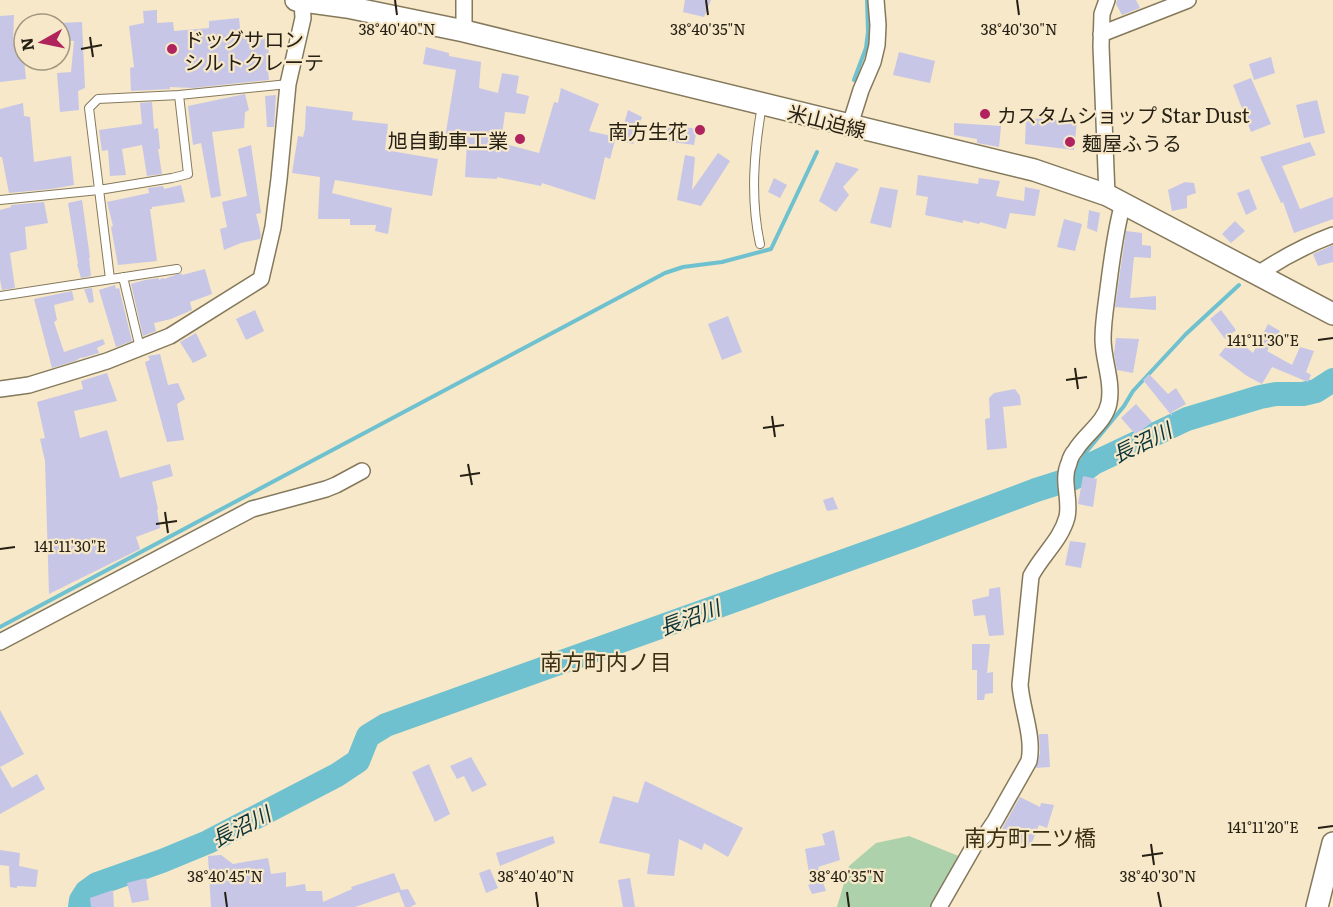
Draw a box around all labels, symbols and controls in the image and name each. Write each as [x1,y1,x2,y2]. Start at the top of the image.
north arrow [12,12,72,72]
text: 38°40'40"N [358,17,436,40]
text: 38°40'35"N [670,17,746,40]
text: 38°40'30"N [981,17,1057,40]
place label: ドッグサロン シルトクレーテ [184,23,324,76]
text: N [13,36,39,53]
marker: ドッグサロン シルトクレーテ [165,42,179,56]
street label: 米山迫線 [785,96,869,144]
place label: カスタムショップ Star Dust [997,99,1250,129]
marker: カスタムショップ Star Dust [978,107,992,121]
place label: 南方生花 [608,115,688,145]
marker: 南方生花 [693,123,707,137]
place label: 旭自動車工業 [388,124,508,154]
place label: 麺屋ふうる [1082,127,1182,157]
marker: 旭自動車工業 [513,132,527,146]
marker: 麺屋ふうる [1063,135,1077,149]
text: 141°11'30"E [1227,328,1299,351]
water label: 長沼川 [1106,412,1178,469]
text: 141°11'30"E [34,534,106,557]
water label: 長沼川 [654,590,726,641]
district label: 南方町内ノ目 [540,644,672,677]
water label: 長沼川 [205,796,277,853]
text: 141°11'20"E [1227,815,1299,838]
district label: 南方町二ツ橋 [964,820,1096,853]
text: 38°40'45"N [187,864,263,887]
text: 38°40'40"N [497,864,575,887]
text: 38°40'35"N [809,864,885,887]
text: 38°40'30"N [1120,864,1196,887]

